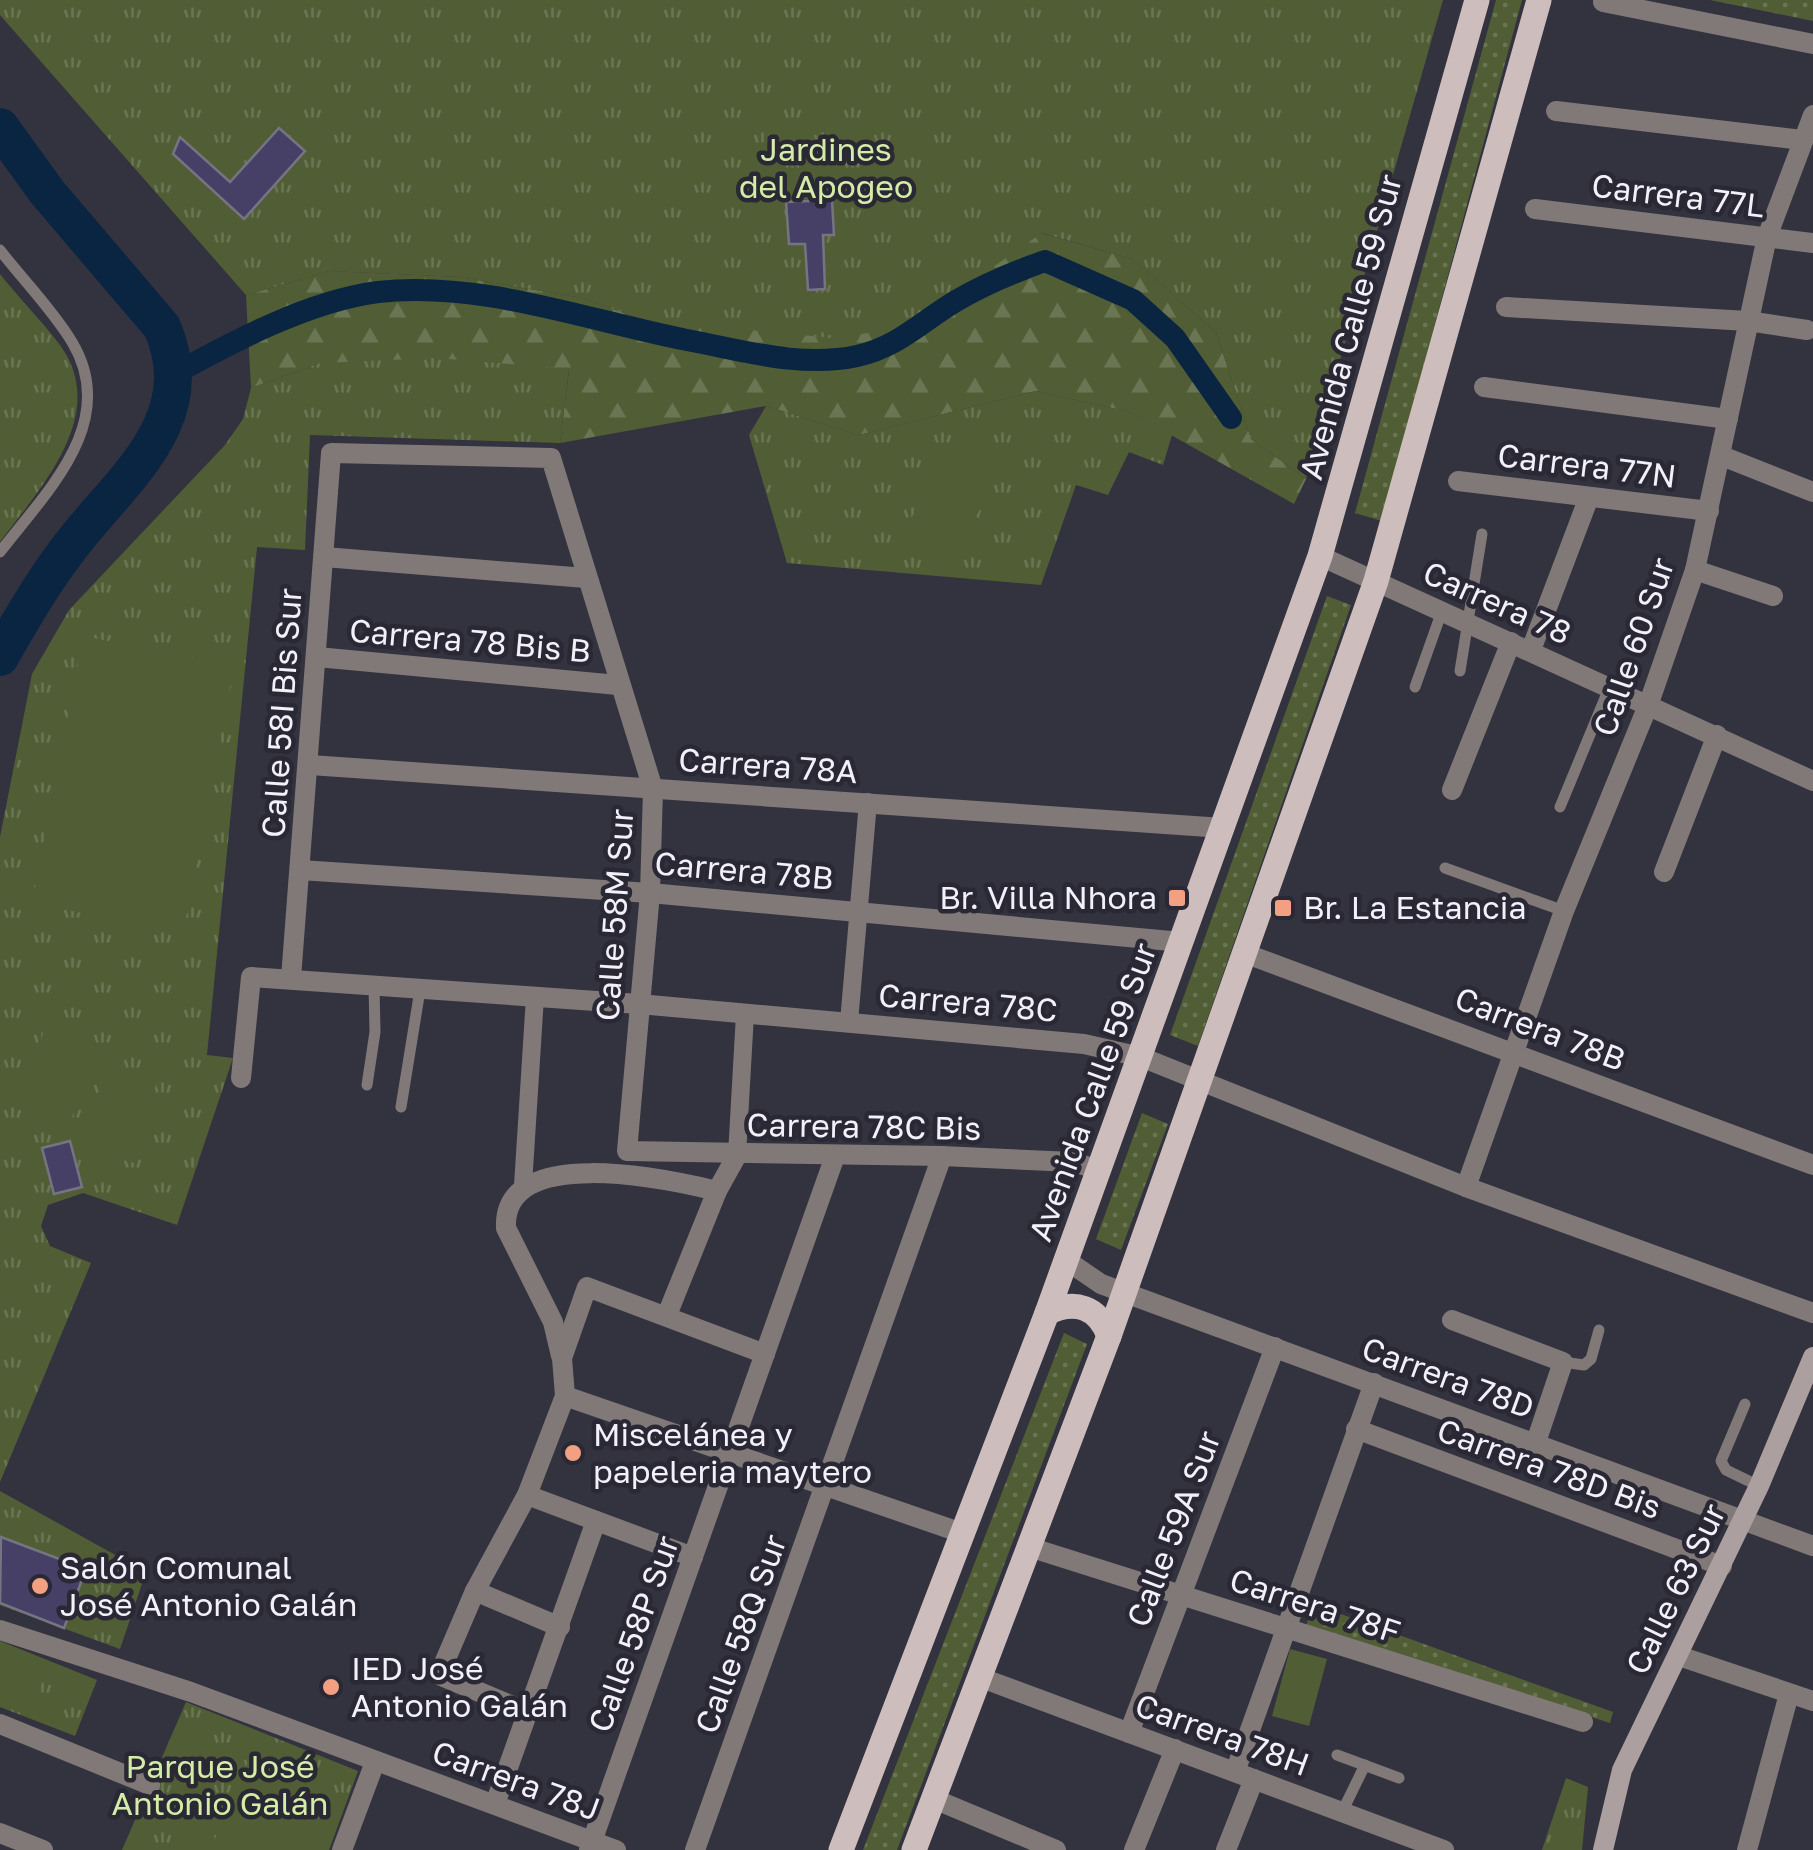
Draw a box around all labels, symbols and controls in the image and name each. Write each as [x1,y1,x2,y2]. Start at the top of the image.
park label: Jardines del Apogeo [739,130,913,205]
street label: Carrera 77L [1590,166,1767,224]
street label: Avenida Calle 59 Sur [1291,170,1409,483]
street label: Carrera 77N [1496,435,1679,495]
street label: Carrera 78 [1418,553,1577,652]
street label: Calle 60 Sur [1585,553,1681,741]
street label: Calle 58I Bis Sur [253,587,309,839]
street label: Carrera 78 Bis B [348,611,592,669]
street label: Carrera 78A [677,740,859,790]
street label: Calle 58M Sur [588,808,640,1022]
street label: Carrera 78B [653,843,835,897]
place label: Br. Villa Nhora [939,878,1157,916]
marker: Br. Villa Nhora [1166,887,1188,909]
place label: Br. La Estancia [1303,888,1526,926]
marker: Br. La Estancia [1272,897,1294,919]
street label: Avenida Calle 59 Sur [1020,938,1164,1246]
street label: Carrera 78C [877,975,1059,1029]
street label: Carrera 78B [1450,978,1631,1078]
street label: Carrera 78C Bis [746,1105,982,1147]
street label: Carrera 78D [1357,1328,1539,1426]
street label: Carrera 78D Bis [1432,1410,1666,1526]
place label: Miscelánea y papeleria maytero [593,1415,872,1490]
street label: Calle 59A Sur [1118,1426,1228,1632]
marker: Miscelánea y papeleria maytero [562,1442,584,1464]
street label: Calle 63 Sur [1617,1497,1733,1680]
street label: Calle 58Q Sur [687,1529,794,1738]
street label: Calle 58P Sur [580,1530,686,1737]
place label: Salón Comunal José Antonio Galán [60,1548,357,1623]
street label: Carrera 78F [1225,1560,1405,1650]
marker: Salón Comunal José Antonio Galán [29,1575,51,1597]
place label: IED José Antonio Galán [351,1649,568,1724]
marker: IED José Antonio Galán [320,1676,342,1698]
street label: Carrera 78H [1130,1685,1314,1783]
street label: Carrera 78J [427,1732,605,1828]
park label: Parque José Antonio Galán [112,1747,328,1822]

